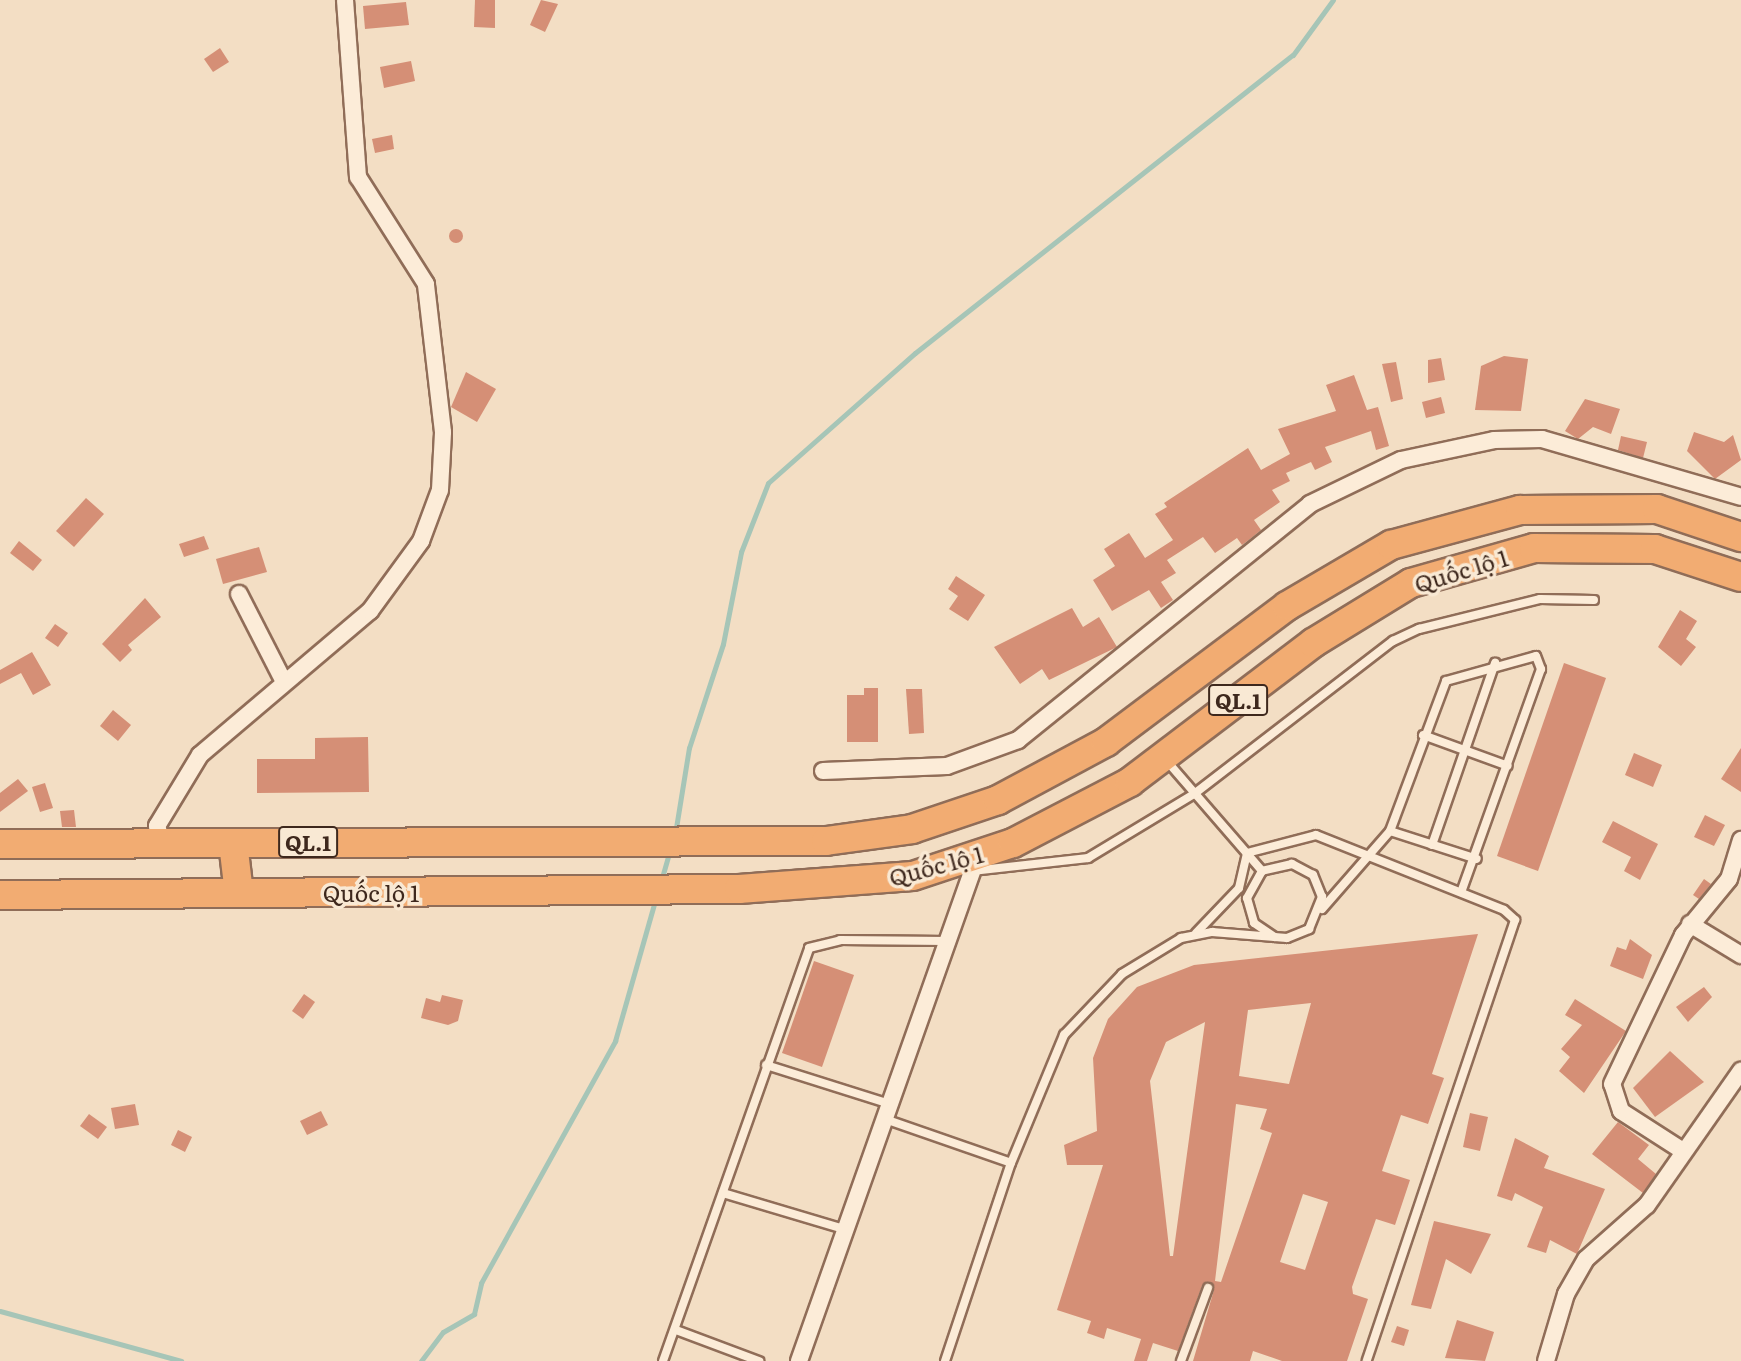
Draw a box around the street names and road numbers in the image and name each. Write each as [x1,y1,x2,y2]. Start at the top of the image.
street label: Quốc lộ 1 [1411,543,1511,597]
road number: QL.1 [1206,682,1270,718]
road number: QL.1 [276,824,340,860]
street label: Quốc lộ 1 [886,839,986,891]
street label: Quốc lộ 1 [323,878,419,906]

